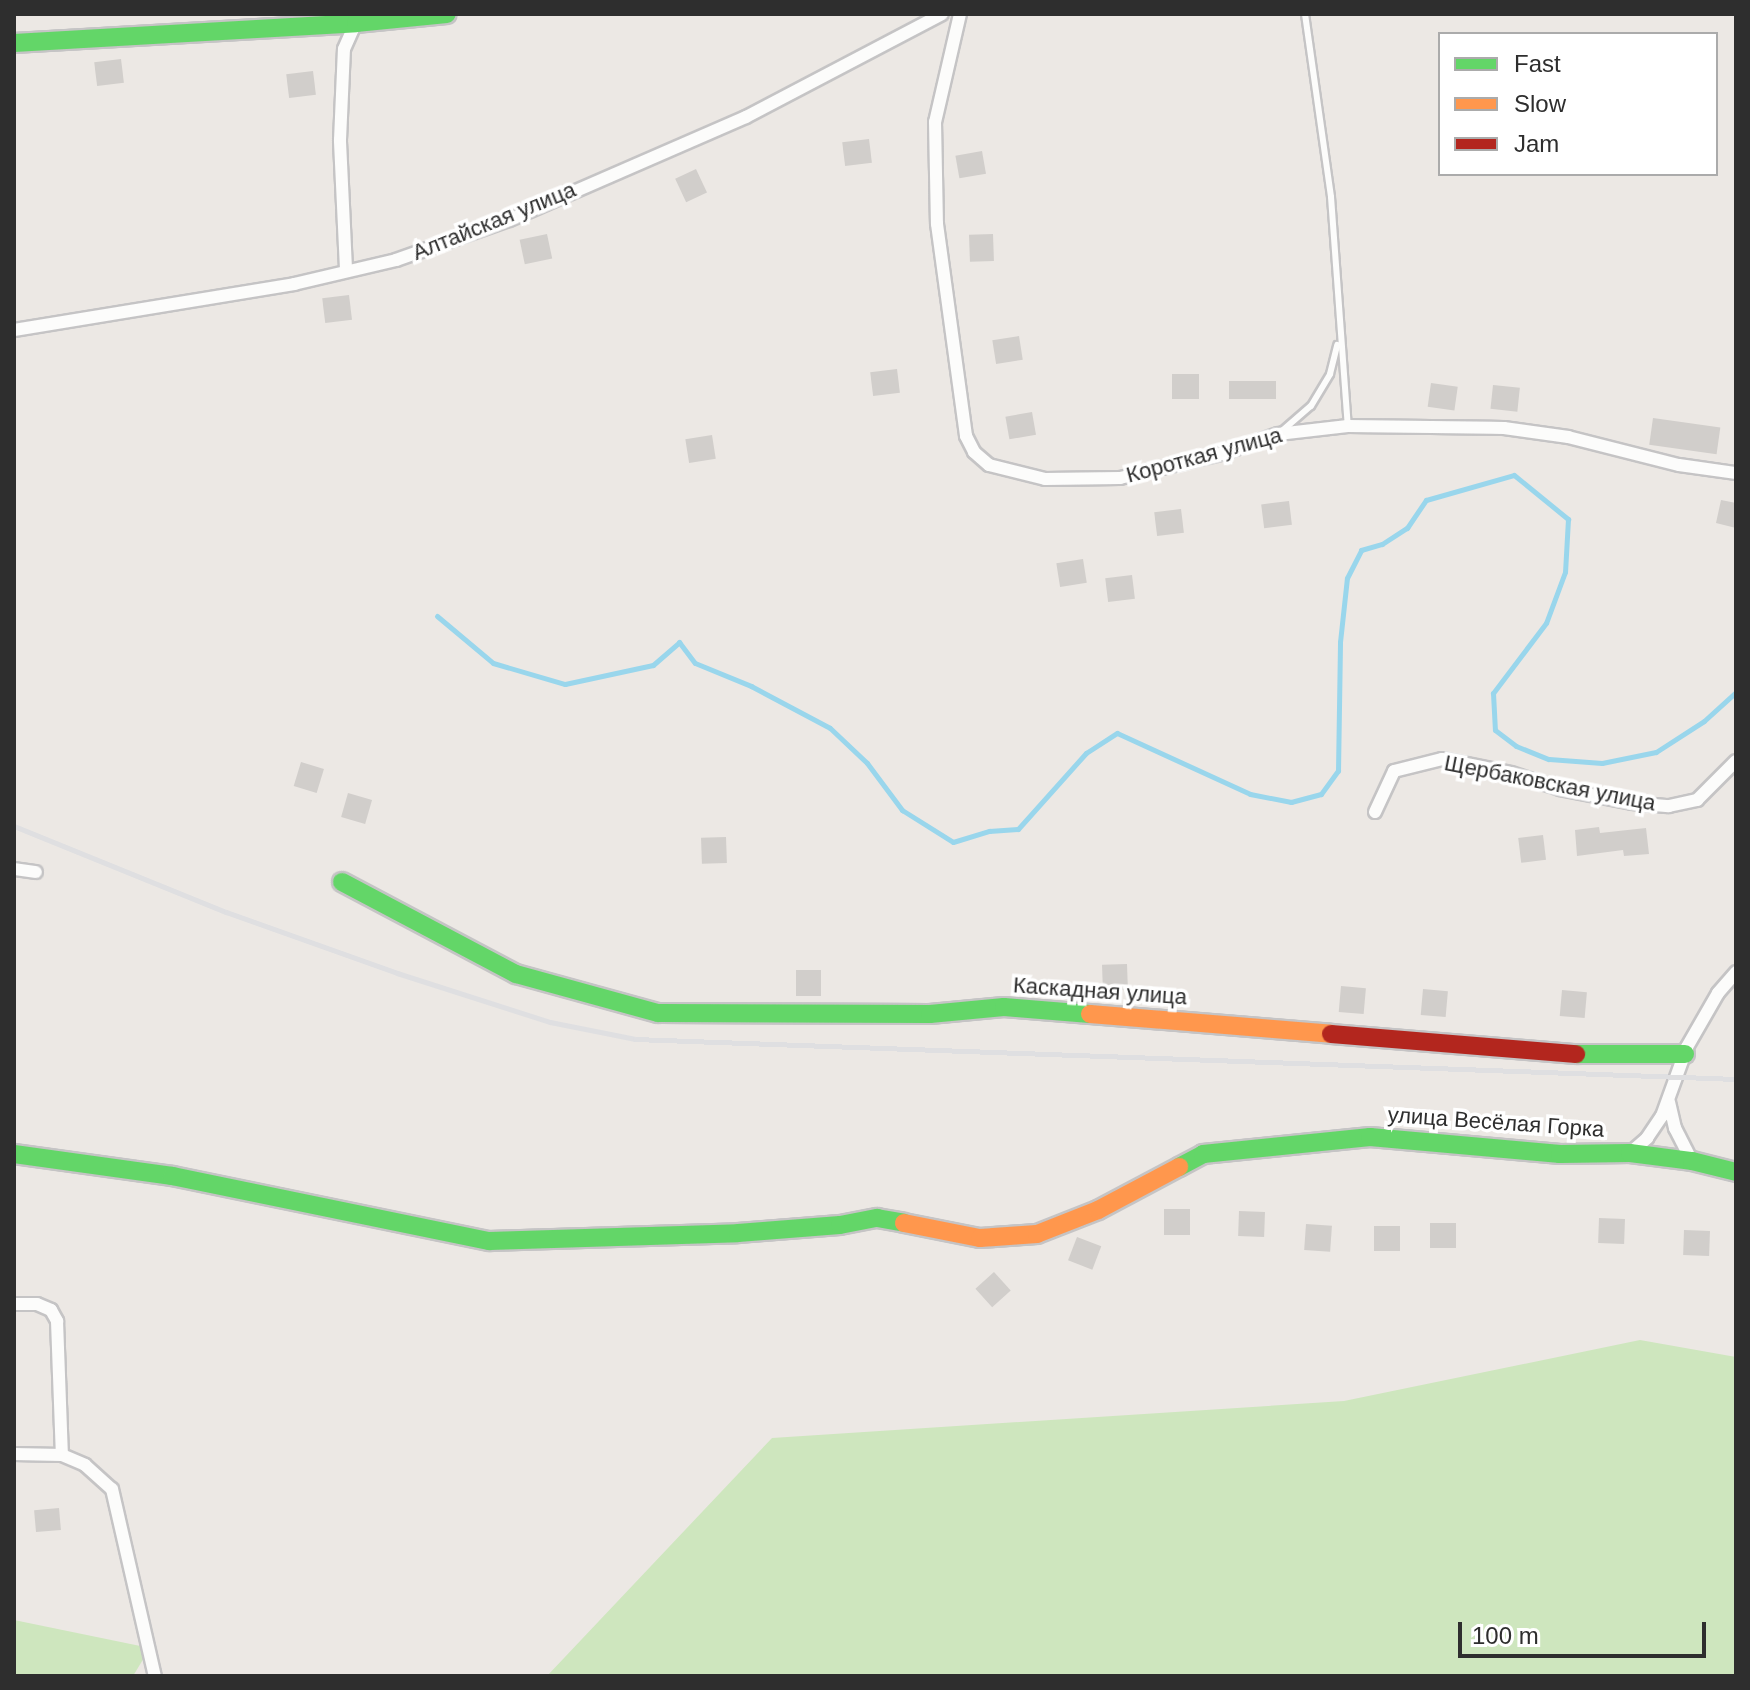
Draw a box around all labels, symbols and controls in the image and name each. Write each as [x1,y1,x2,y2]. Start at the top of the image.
legend [1438,32,1718,176]
text: Fast [1514,50,1561,77]
text: Slow [1514,90,1566,117]
text: Jam [1514,130,1559,157]
street label: Алтайская улица [409,176,579,266]
street label: Короткая улица [1123,422,1285,488]
street label: Щербаковская улица [1442,750,1658,816]
street label: Каскадная улица [1012,972,1188,1010]
street label: улица Весёлая Горка [1387,1101,1605,1143]
scale bar [1462,1606,1710,1656]
text: 100 m [1472,1622,1539,1649]

